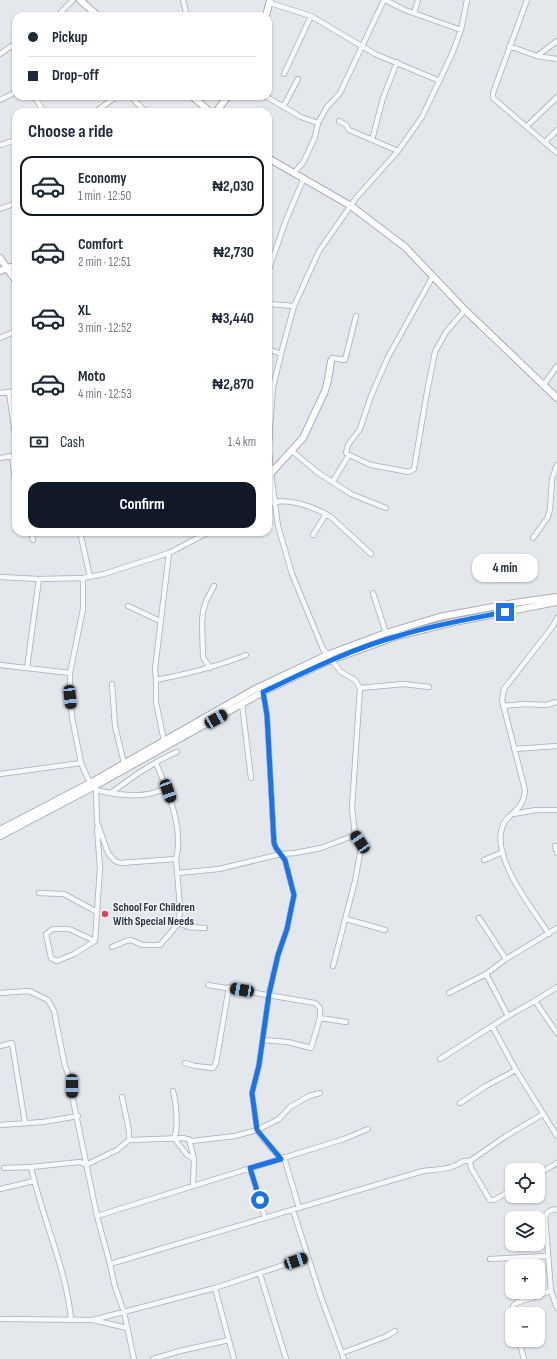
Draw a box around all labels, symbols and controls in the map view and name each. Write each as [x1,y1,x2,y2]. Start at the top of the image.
text: Pickup [52,28,88,47]
text: Drop-off [52,66,99,85]
text: Choose a ride [28,121,113,142]
icon: car [30,168,66,204]
text: Economy [78,169,127,188]
text: ₦2,030 [212,177,254,196]
text: 1 min · 12:50 [78,188,131,204]
icon: car [30,234,66,270]
text: Comfort [78,235,123,254]
text: ₦2,730 [213,243,254,262]
text: 2 min · 12:51 [78,254,131,270]
icon: car [30,300,66,336]
text: XL [78,301,91,320]
text: ₦3,440 [212,309,254,328]
text: 3 min · 12:52 [78,320,132,336]
icon: car [30,366,66,402]
text: Moto [78,367,105,386]
text: ₦2,870 [212,375,254,394]
text: 4 min · 12:53 [78,386,132,402]
icon: cash [28,431,50,453]
text: Cash [60,433,85,452]
text: 1.4 km [228,434,256,450]
button: Confirm [28,482,256,528]
callout: 4 min [472,554,538,582]
text: 4 min [492,560,518,576]
route end [496,603,514,621]
car [63,684,77,710]
car [203,708,229,730]
car [158,778,178,804]
car [348,829,372,855]
place label: School For Children With Special Needs [113,900,195,929]
marker: School For Children With Special Needs [100,909,110,919]
car [229,982,255,998]
car [66,1074,78,1098]
map controls [505,1163,545,1347]
button: locate [505,1163,545,1203]
route start [251,1191,269,1209]
button: layers [505,1211,545,1251]
car [283,1251,309,1271]
button: + [505,1259,545,1299]
button: − [505,1307,545,1347]

